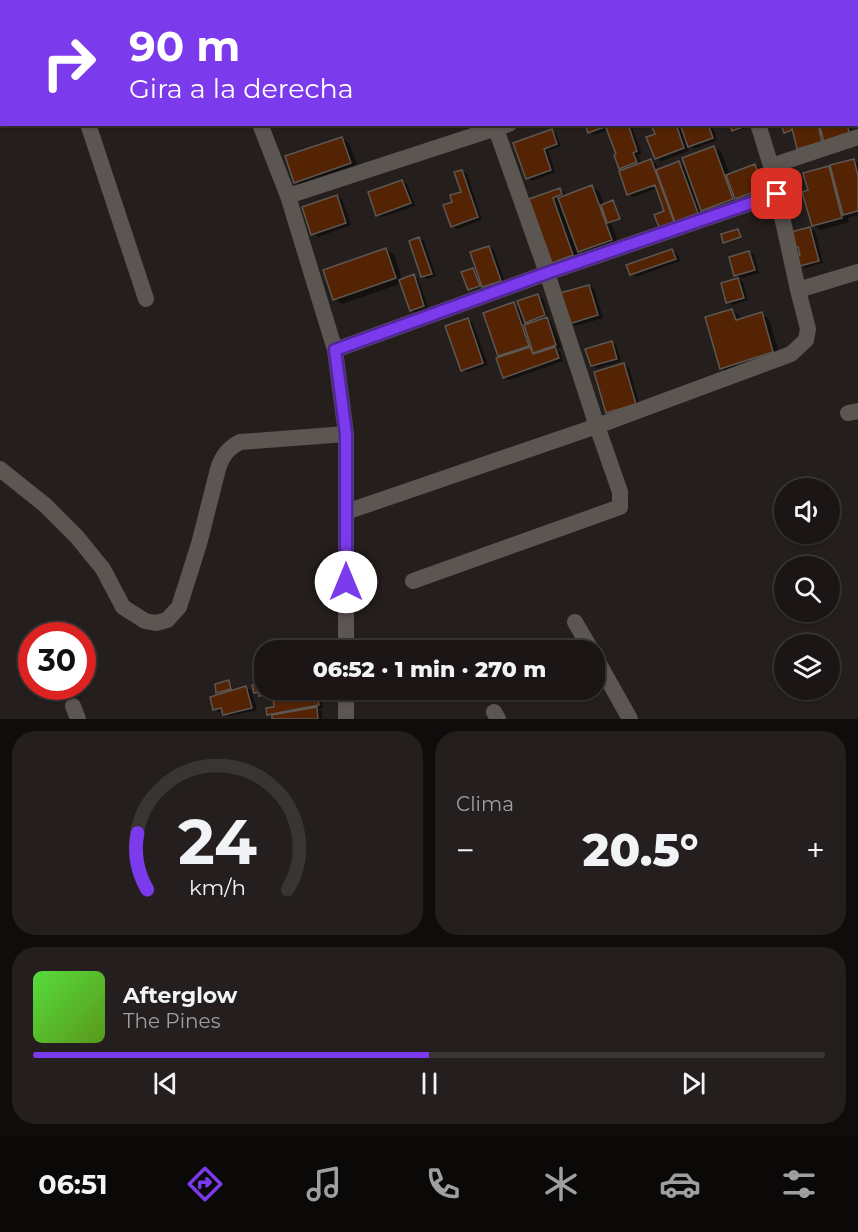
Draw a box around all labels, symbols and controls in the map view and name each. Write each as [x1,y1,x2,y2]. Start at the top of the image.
text: 90 m [129,20,240,72]
icon: right [30,24,108,102]
text: Gira a la derecha [129,72,354,105]
pin [751,168,802,219]
icon: arrive [760,177,793,210]
map controls [774,478,840,700]
button: sound [774,478,840,544]
position arrow [314,550,378,614]
button: search [774,556,840,622]
speed limit sign: 30 [18,622,96,700]
button: layers [774,634,840,700]
text: 06:52 · 1 min · 270 m [313,656,546,683]
text: Clima [456,792,514,816]
text: 24 [178,804,257,880]
text: 20.5° [583,822,698,877]
text: − [456,830,475,870]
text: + [806,830,825,870]
text: km/h [189,874,246,900]
text: Afterglow [123,982,237,1009]
text: The Pines [123,1009,220,1033]
icon: previous [149,1067,182,1100]
icon: pause [413,1067,446,1100]
icon: next [677,1067,710,1100]
icon: directions [184,1163,226,1205]
icon: music [303,1163,345,1205]
icon: phone [422,1163,464,1205]
icon: climate [540,1163,582,1205]
icon: car [659,1163,701,1205]
icon: filters [778,1163,820,1205]
text: 06:51 [38,1168,108,1201]

